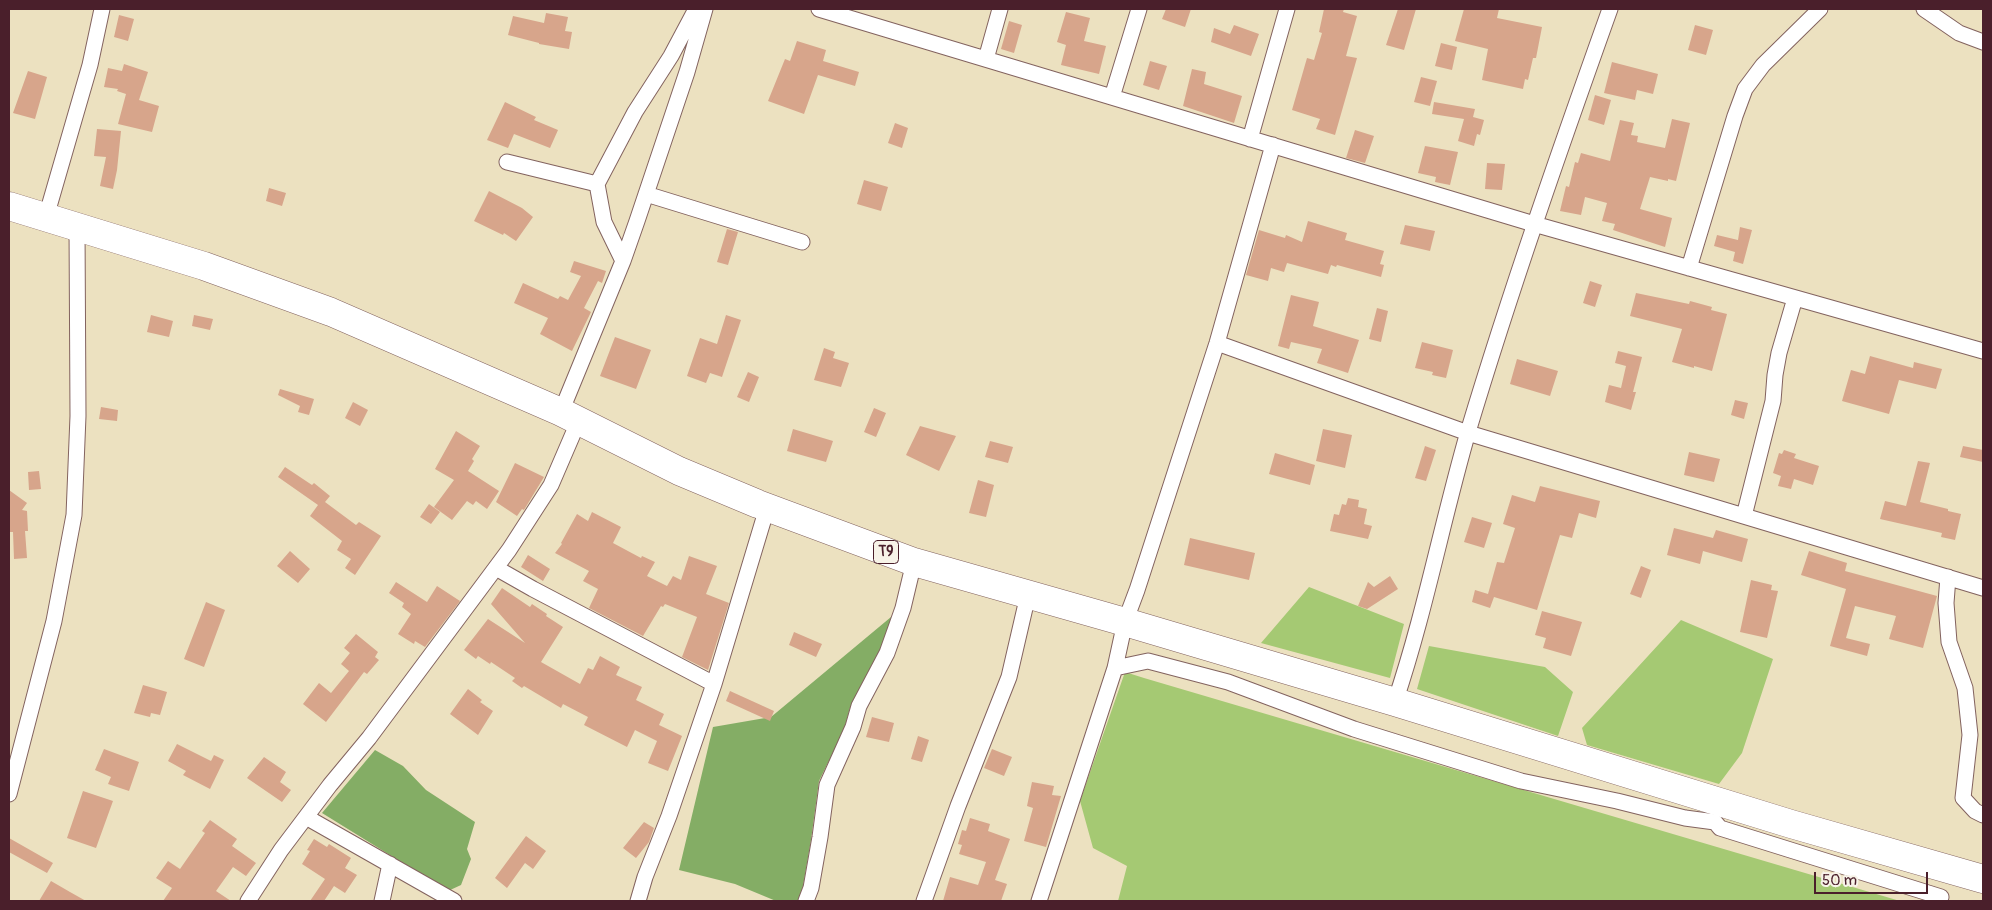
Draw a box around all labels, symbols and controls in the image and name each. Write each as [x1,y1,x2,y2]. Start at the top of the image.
road number: T9 [874,540,898,564]
scale bar [1817,862,1931,894]
text: 50 m [1822,871,1857,890]

